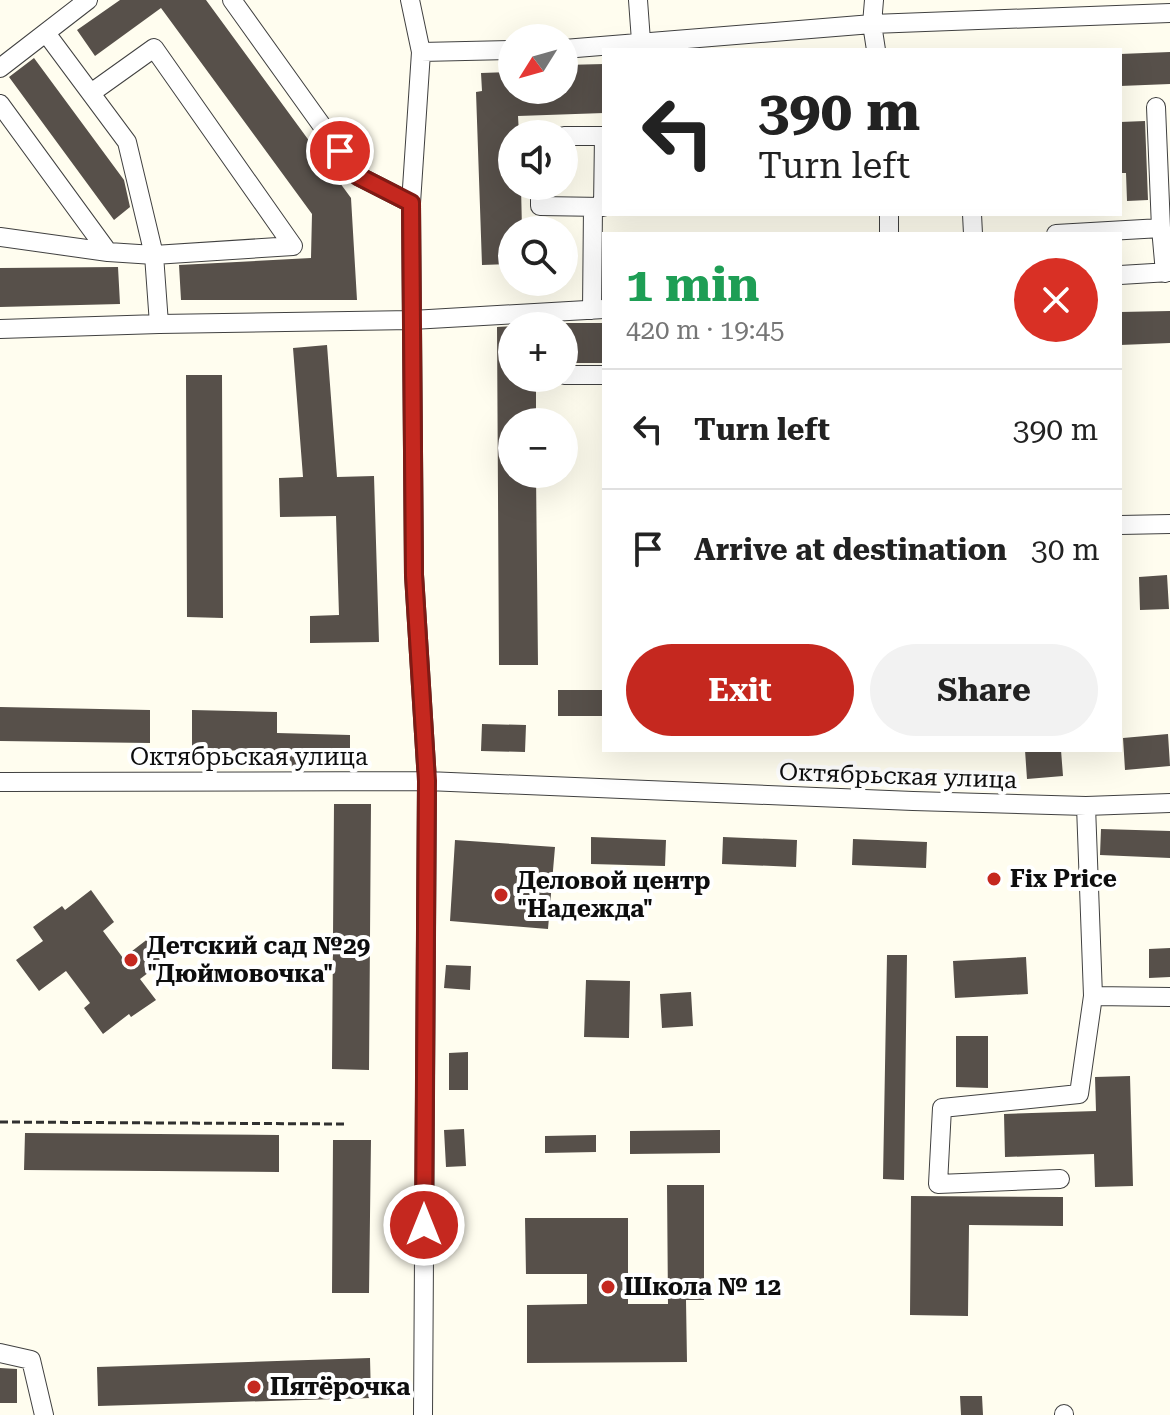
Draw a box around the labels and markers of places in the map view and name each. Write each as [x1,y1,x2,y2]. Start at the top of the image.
pin [306,117,374,185]
place label: Fix Price [1010,865,1117,893]
place label: Деловой центр "Надежда" [517,867,710,923]
marker: Fix Price [985,870,1003,888]
marker: Деловой центр "Надежда" [492,886,510,904]
place label: Детский сад №29 "Дюймовочка" [147,932,370,988]
marker: Детский сад №29 "Дюймовочка" [122,951,140,969]
place label: Школа № 12 [624,1273,781,1301]
marker: Школа № 12 [599,1278,617,1296]
place label: Пятёрочка [270,1373,410,1401]
marker: Пятёрочка [245,1378,263,1396]

